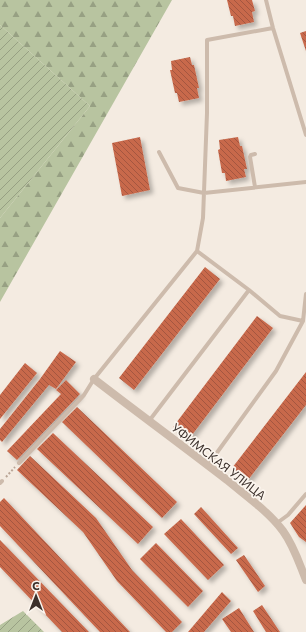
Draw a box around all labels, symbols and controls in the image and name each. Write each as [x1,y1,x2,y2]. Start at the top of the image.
street label: УФИМСКАЯ УЛИЦА [169,420,269,502]
north arrow [16,576,56,616]
text: С [32,579,40,592]

